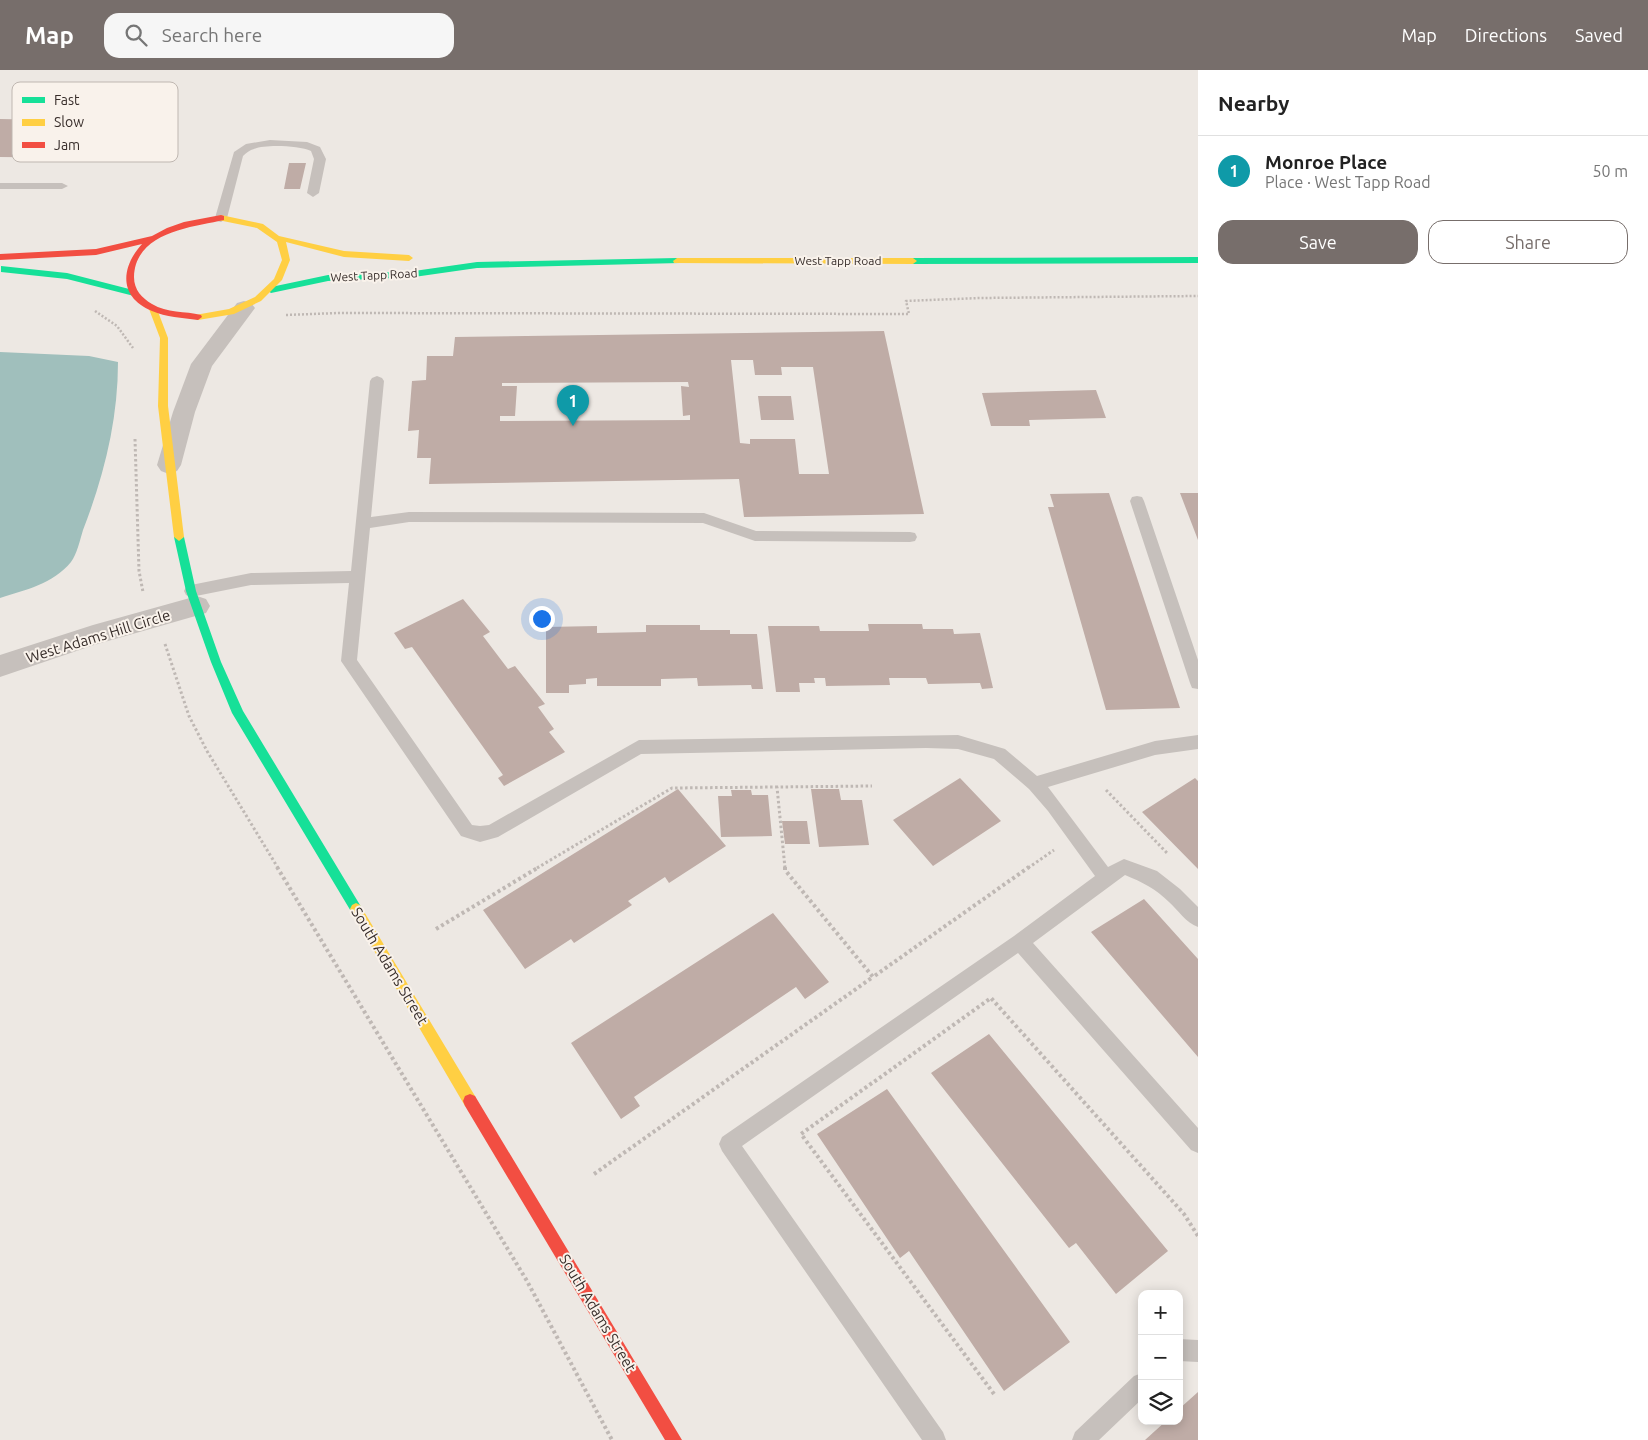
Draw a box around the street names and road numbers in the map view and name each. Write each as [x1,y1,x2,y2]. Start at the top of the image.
street label: West Tapp Road [794,254,882,267]
street label: West Tapp Road [330,266,418,284]
street label: West Adams Hill Circle [24,606,172,666]
street label: South Adams Street [348,904,432,1028]
street label: South Adams Street [556,1251,640,1375]

